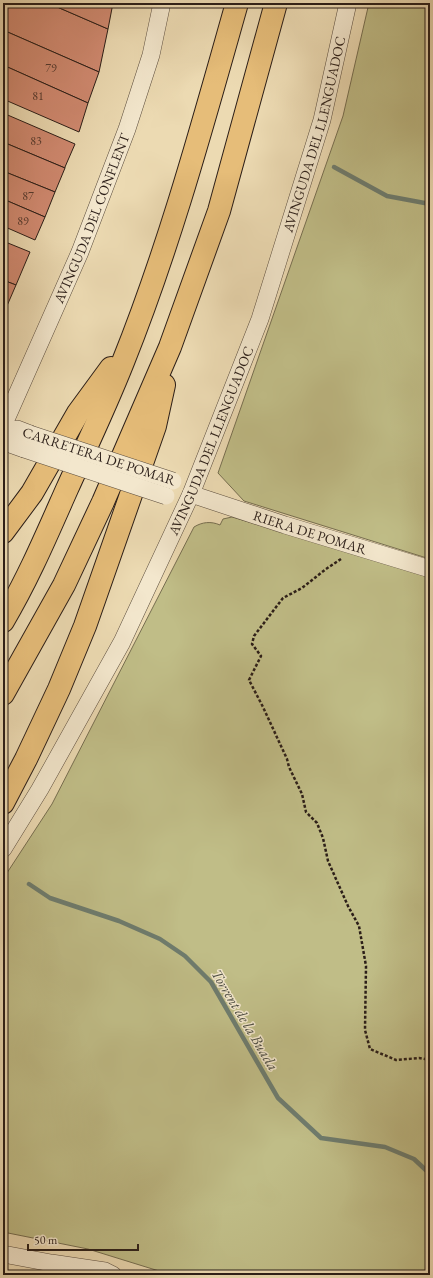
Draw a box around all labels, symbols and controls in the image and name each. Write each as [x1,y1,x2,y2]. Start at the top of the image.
street label: AVINGUDA DEL LLENGUADOC [278,34,349,235]
house number: 79 [45,60,57,76]
house number: 81 [32,88,44,104]
street label: AVINGUDA DEL CONFLENT [49,130,134,307]
house number: 83 [30,133,42,149]
house number: 87 [22,188,34,204]
house number: 89 [17,213,29,229]
street label: AVINGUDA DEL LLENGUADOC [164,344,257,539]
street label: CARRETERA DE POMAR [20,423,179,490]
street label: RIERA DE POMAR [251,506,370,559]
water label: Torrent de la Buada [208,966,283,1074]
scale bar [28,1226,138,1252]
text: 50 m [34,1232,58,1248]

